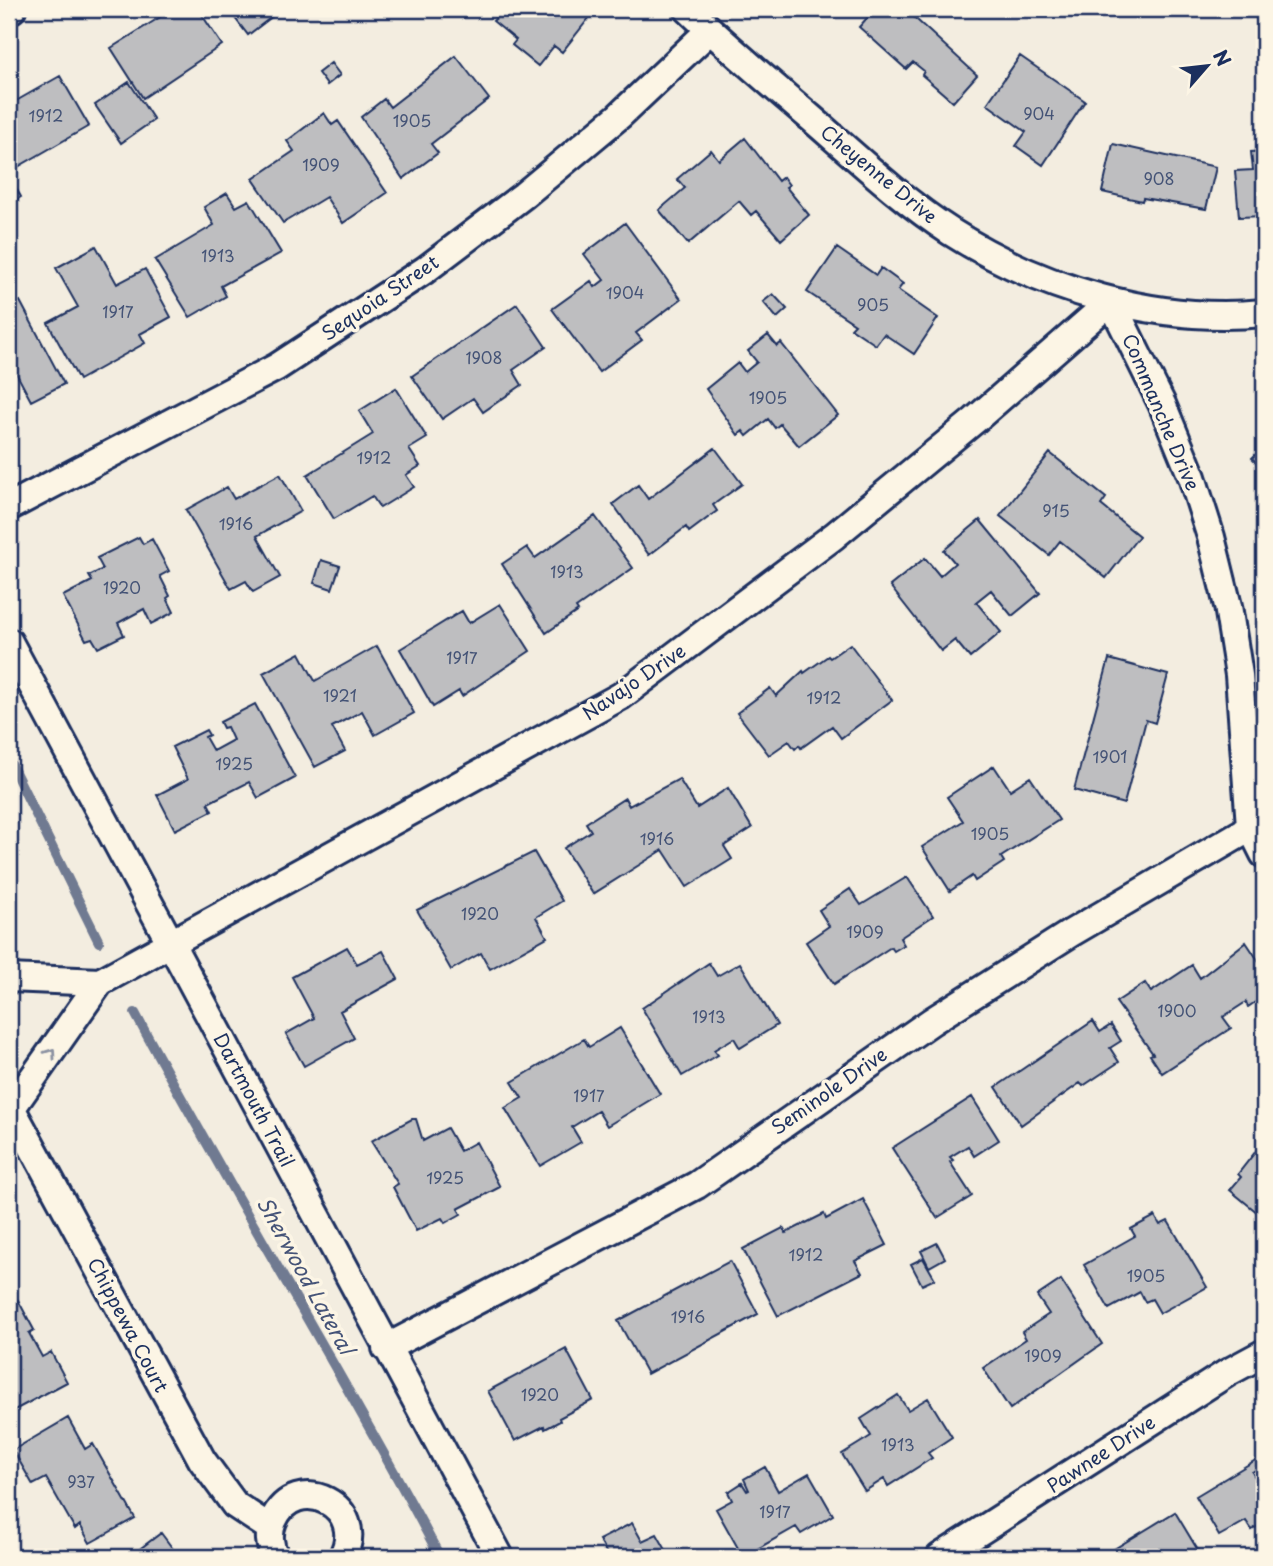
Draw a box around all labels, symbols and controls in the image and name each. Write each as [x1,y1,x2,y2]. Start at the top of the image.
north arrow [1172,32,1242,102]
text: N [1207,44,1239,71]
house number: 904 [1023,101,1055,125]
house number: 1912 [29,103,63,127]
house number: 1905 [393,108,431,132]
street label: Cheyenne Drive [815,117,944,229]
house number: 1909 [302,152,340,176]
house number: 908 [1143,166,1175,190]
house number: 1913 [201,243,235,267]
street label: Sequoia Street [315,247,444,347]
house number: 1904 [606,280,644,304]
house number: 905 [857,292,889,316]
house number: 1917 [102,299,134,323]
street label: Commanche Drive [1116,329,1208,494]
house number: 1908 [465,345,503,369]
house number: 1905 [749,385,787,409]
house number: 1912 [357,445,391,469]
house number: 915 [1042,498,1070,522]
house number: 1916 [219,511,253,535]
house number: 1913 [550,559,584,583]
house number: 1920 [103,575,141,599]
street label: Navajo Drive [576,636,691,726]
house number: 1917 [446,645,478,669]
house number: 1921 [323,683,357,707]
house number: 1912 [807,685,841,709]
house number: 1901 [1092,744,1128,768]
house number: 1925 [215,751,253,775]
house number: 1905 [971,821,1009,845]
house number: 1916 [640,826,674,850]
house number: 1920 [461,901,499,925]
house number: 1909 [846,919,884,943]
house number: 1900 [1157,998,1197,1022]
house number: 1913 [692,1004,726,1028]
street label: Dartmouth Trail [208,1027,302,1172]
street label: Seminole Drive [765,1040,892,1141]
one-way arrow [43,1048,55,1061]
house number: 1917 [573,1083,605,1107]
house number: 1925 [426,1165,464,1189]
water label: Sherwood Lateral [250,1190,365,1362]
house number: 1912 [789,1242,823,1266]
street label: Chippewa Court [82,1252,176,1397]
house number: 1905 [1127,1263,1165,1287]
house number: 1916 [671,1304,705,1328]
house number: 1909 [1024,1343,1062,1367]
house number: 1920 [521,1382,559,1406]
street label: Pawnee Drive [1041,1408,1160,1499]
house number: 1913 [881,1432,915,1456]
house number: 937 [67,1469,95,1493]
house number: 1917 [759,1499,791,1523]

